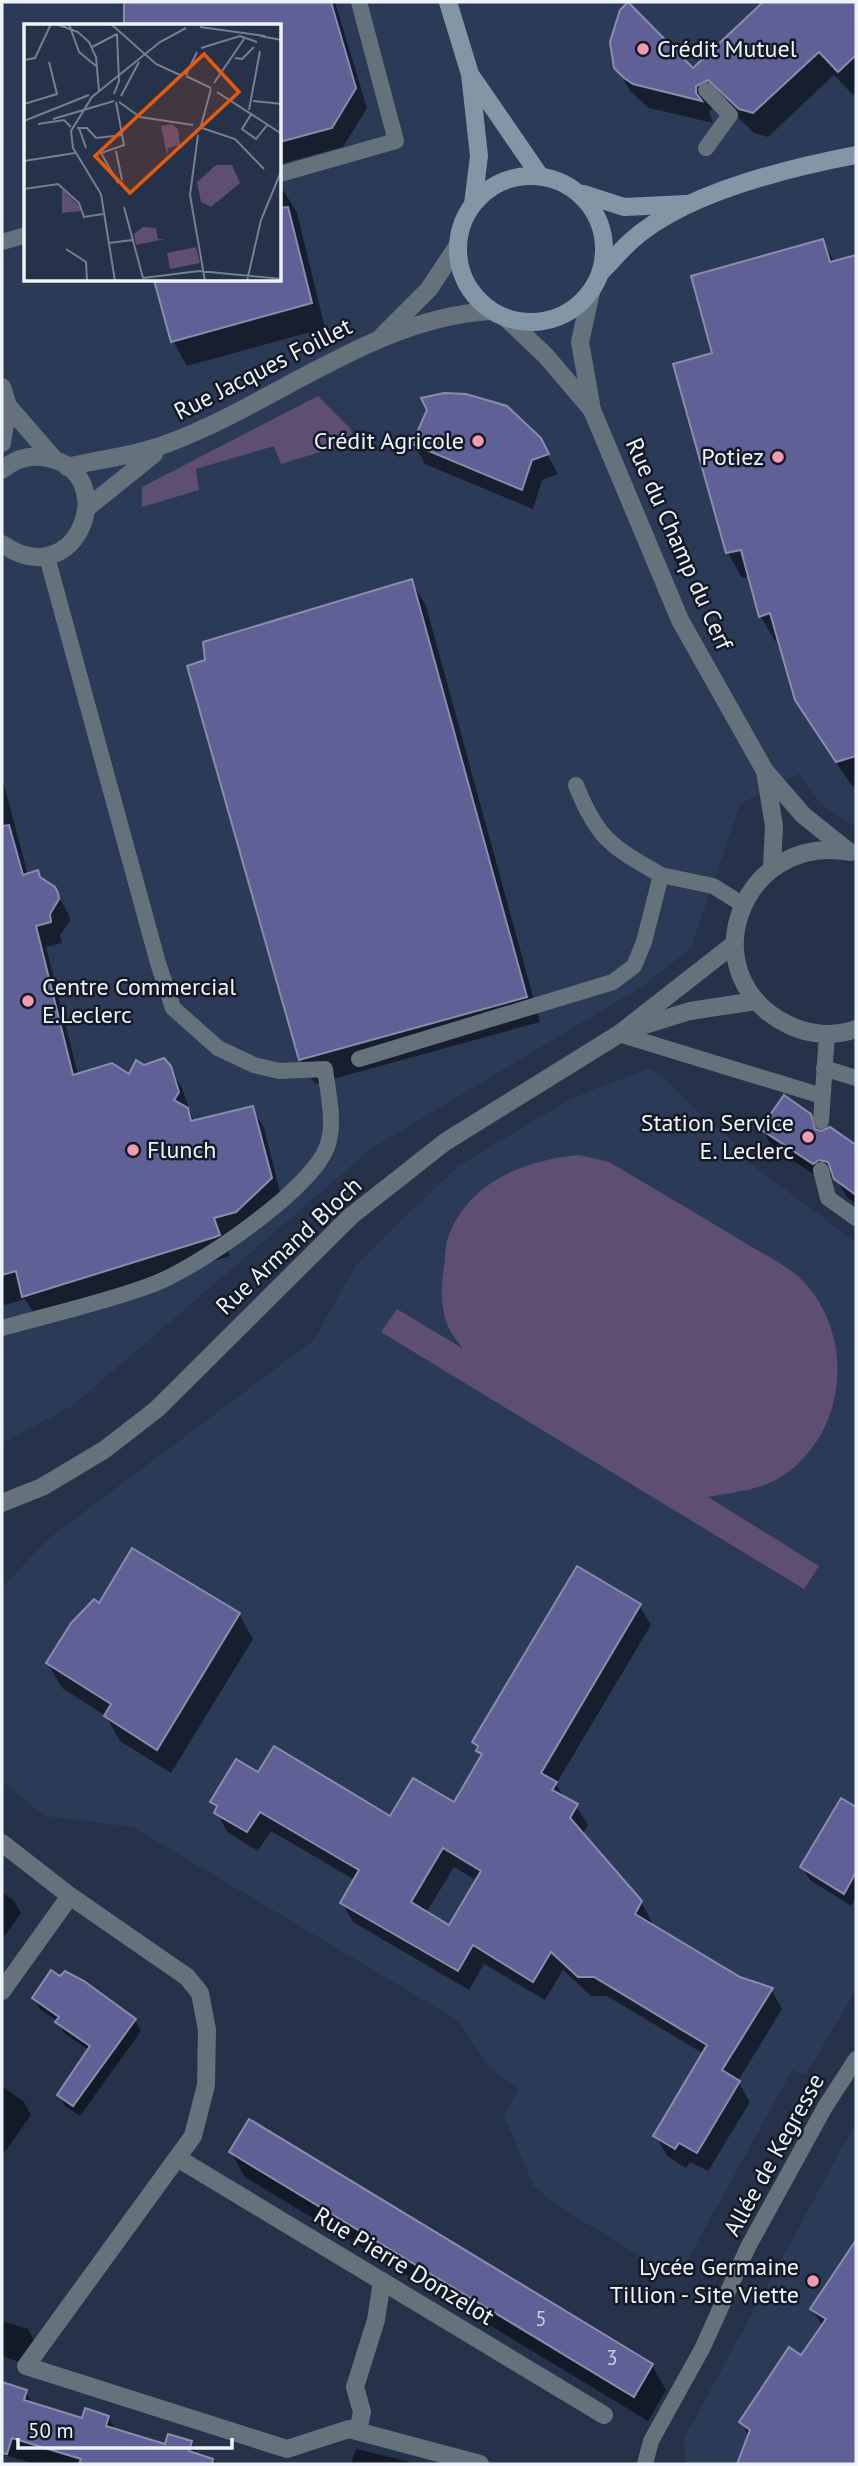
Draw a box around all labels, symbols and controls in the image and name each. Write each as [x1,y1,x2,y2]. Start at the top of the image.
inset map [24,24,282,282]
place label: Crédit Mutuel [657,33,797,64]
marker: Crédit Mutuel [635,41,651,57]
street label: Rue Jacques Foillet [169,310,357,427]
place label: Crédit Agricole [314,425,464,456]
marker: Crédit Agricole [470,433,486,449]
street label: Rue du Champ du Cerf [619,433,741,656]
place label: Potiez [701,441,764,472]
marker: Potiez [770,449,786,465]
place label: Centre Commercial E.Leclerc [42,971,236,1030]
marker: Centre Commercial E.Leclerc [20,993,36,1009]
place label: Station Service E. Leclerc [641,1107,794,1166]
marker: Station Service E. Leclerc [800,1129,816,1145]
place label: Flunch [147,1134,216,1165]
marker: Flunch [125,1142,141,1158]
street label: Rue Armand Bloch [209,1170,368,1321]
street label: Allée de Kegresse [716,2068,831,2241]
street label: Rue Pierre Donzelot [309,2200,500,2332]
place label: Lycée Germaine Tillion - Site Viette [610,2251,799,2310]
marker: Lycée Germaine Tillion - Site Viette [805,2273,821,2289]
house number: 5 [535,2305,547,2332]
house number: 3 [606,2344,618,2371]
scale bar [18,2406,231,2450]
text: 50 m [28,2417,74,2444]

